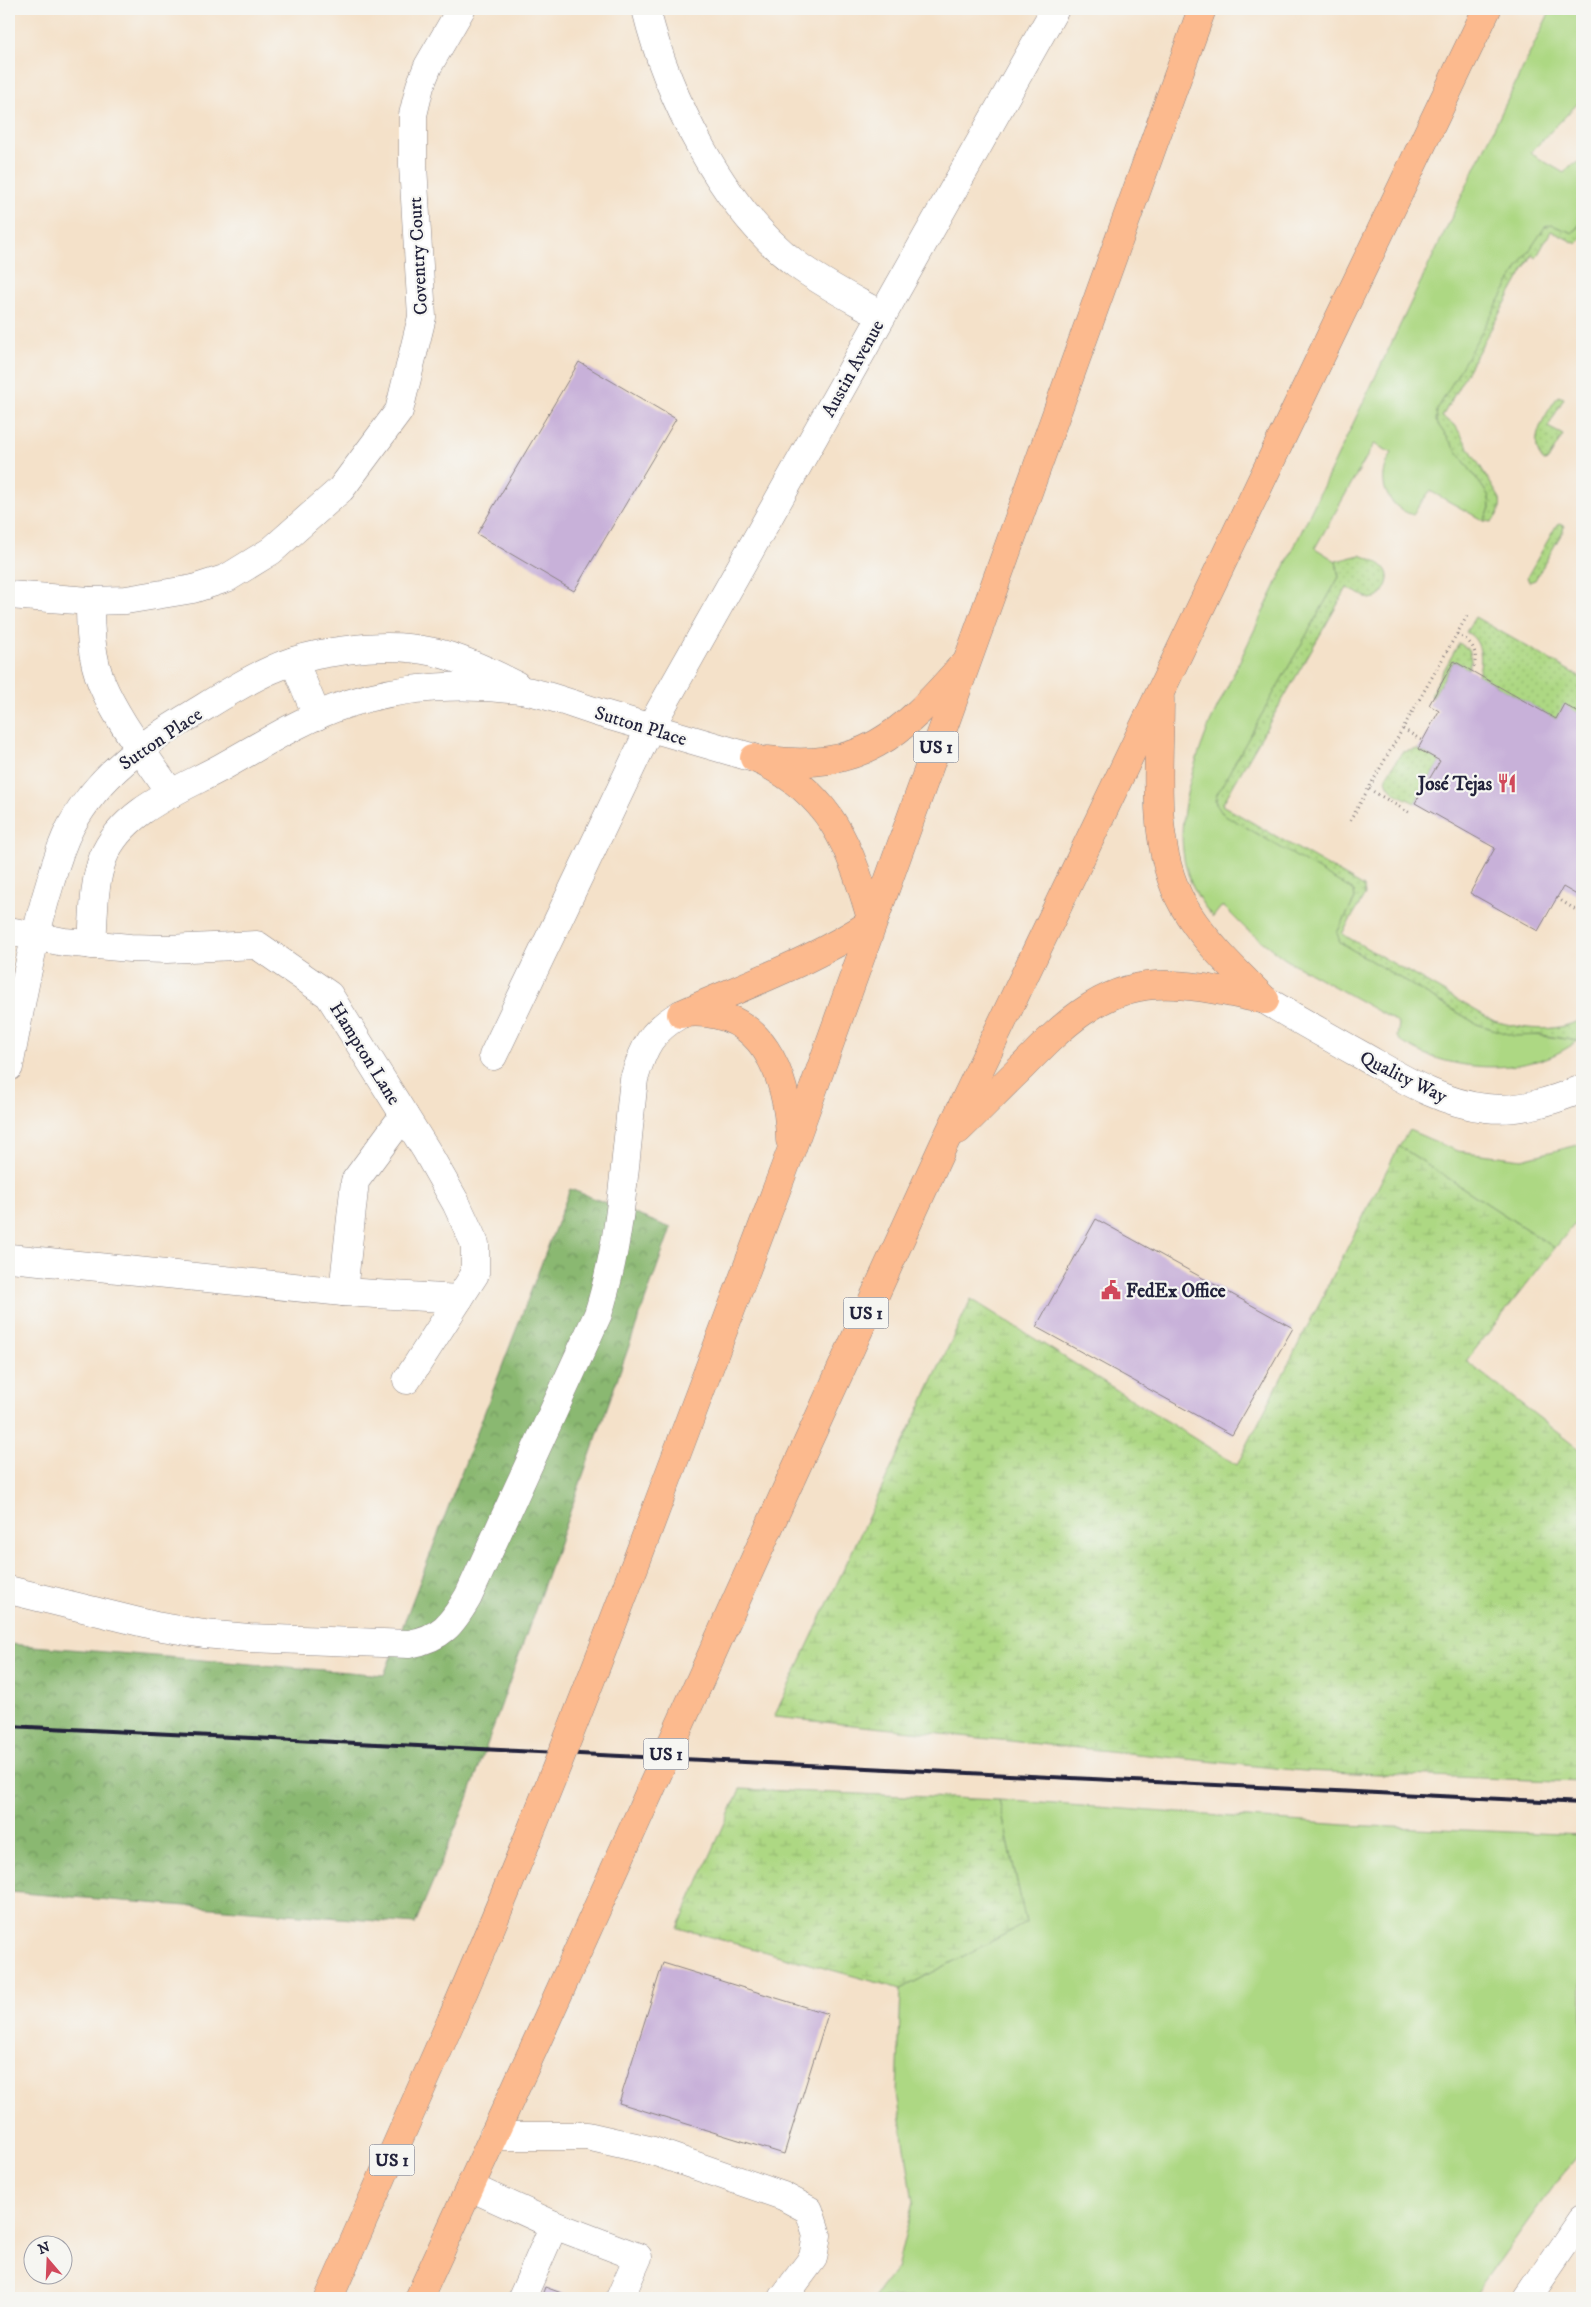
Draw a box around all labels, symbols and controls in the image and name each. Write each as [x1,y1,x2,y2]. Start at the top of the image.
street label: Coventry Court [404,196,433,316]
street label: Austin Avenue [817,316,889,421]
street label: Sutton Place [592,702,690,751]
street label: Sutton Place [115,703,207,775]
road number: US 1 [914,732,958,762]
restaurant icon: José Tejas [1496,772,1518,794]
place label: José Tejas [1416,773,1493,797]
street label: Hampton Lane [324,998,405,1109]
street label: Quality Way [1356,1046,1452,1109]
public building icon: FedEx Office [1100,1279,1122,1301]
place label: FedEx Office [1126,1280,1226,1303]
road number: US 1 [844,1298,888,1329]
road number: US 1 [644,1738,688,1770]
road number: US 1 [370,2144,414,2176]
north arrow [22,2234,72,2284]
text: N [36,2238,53,2259]

